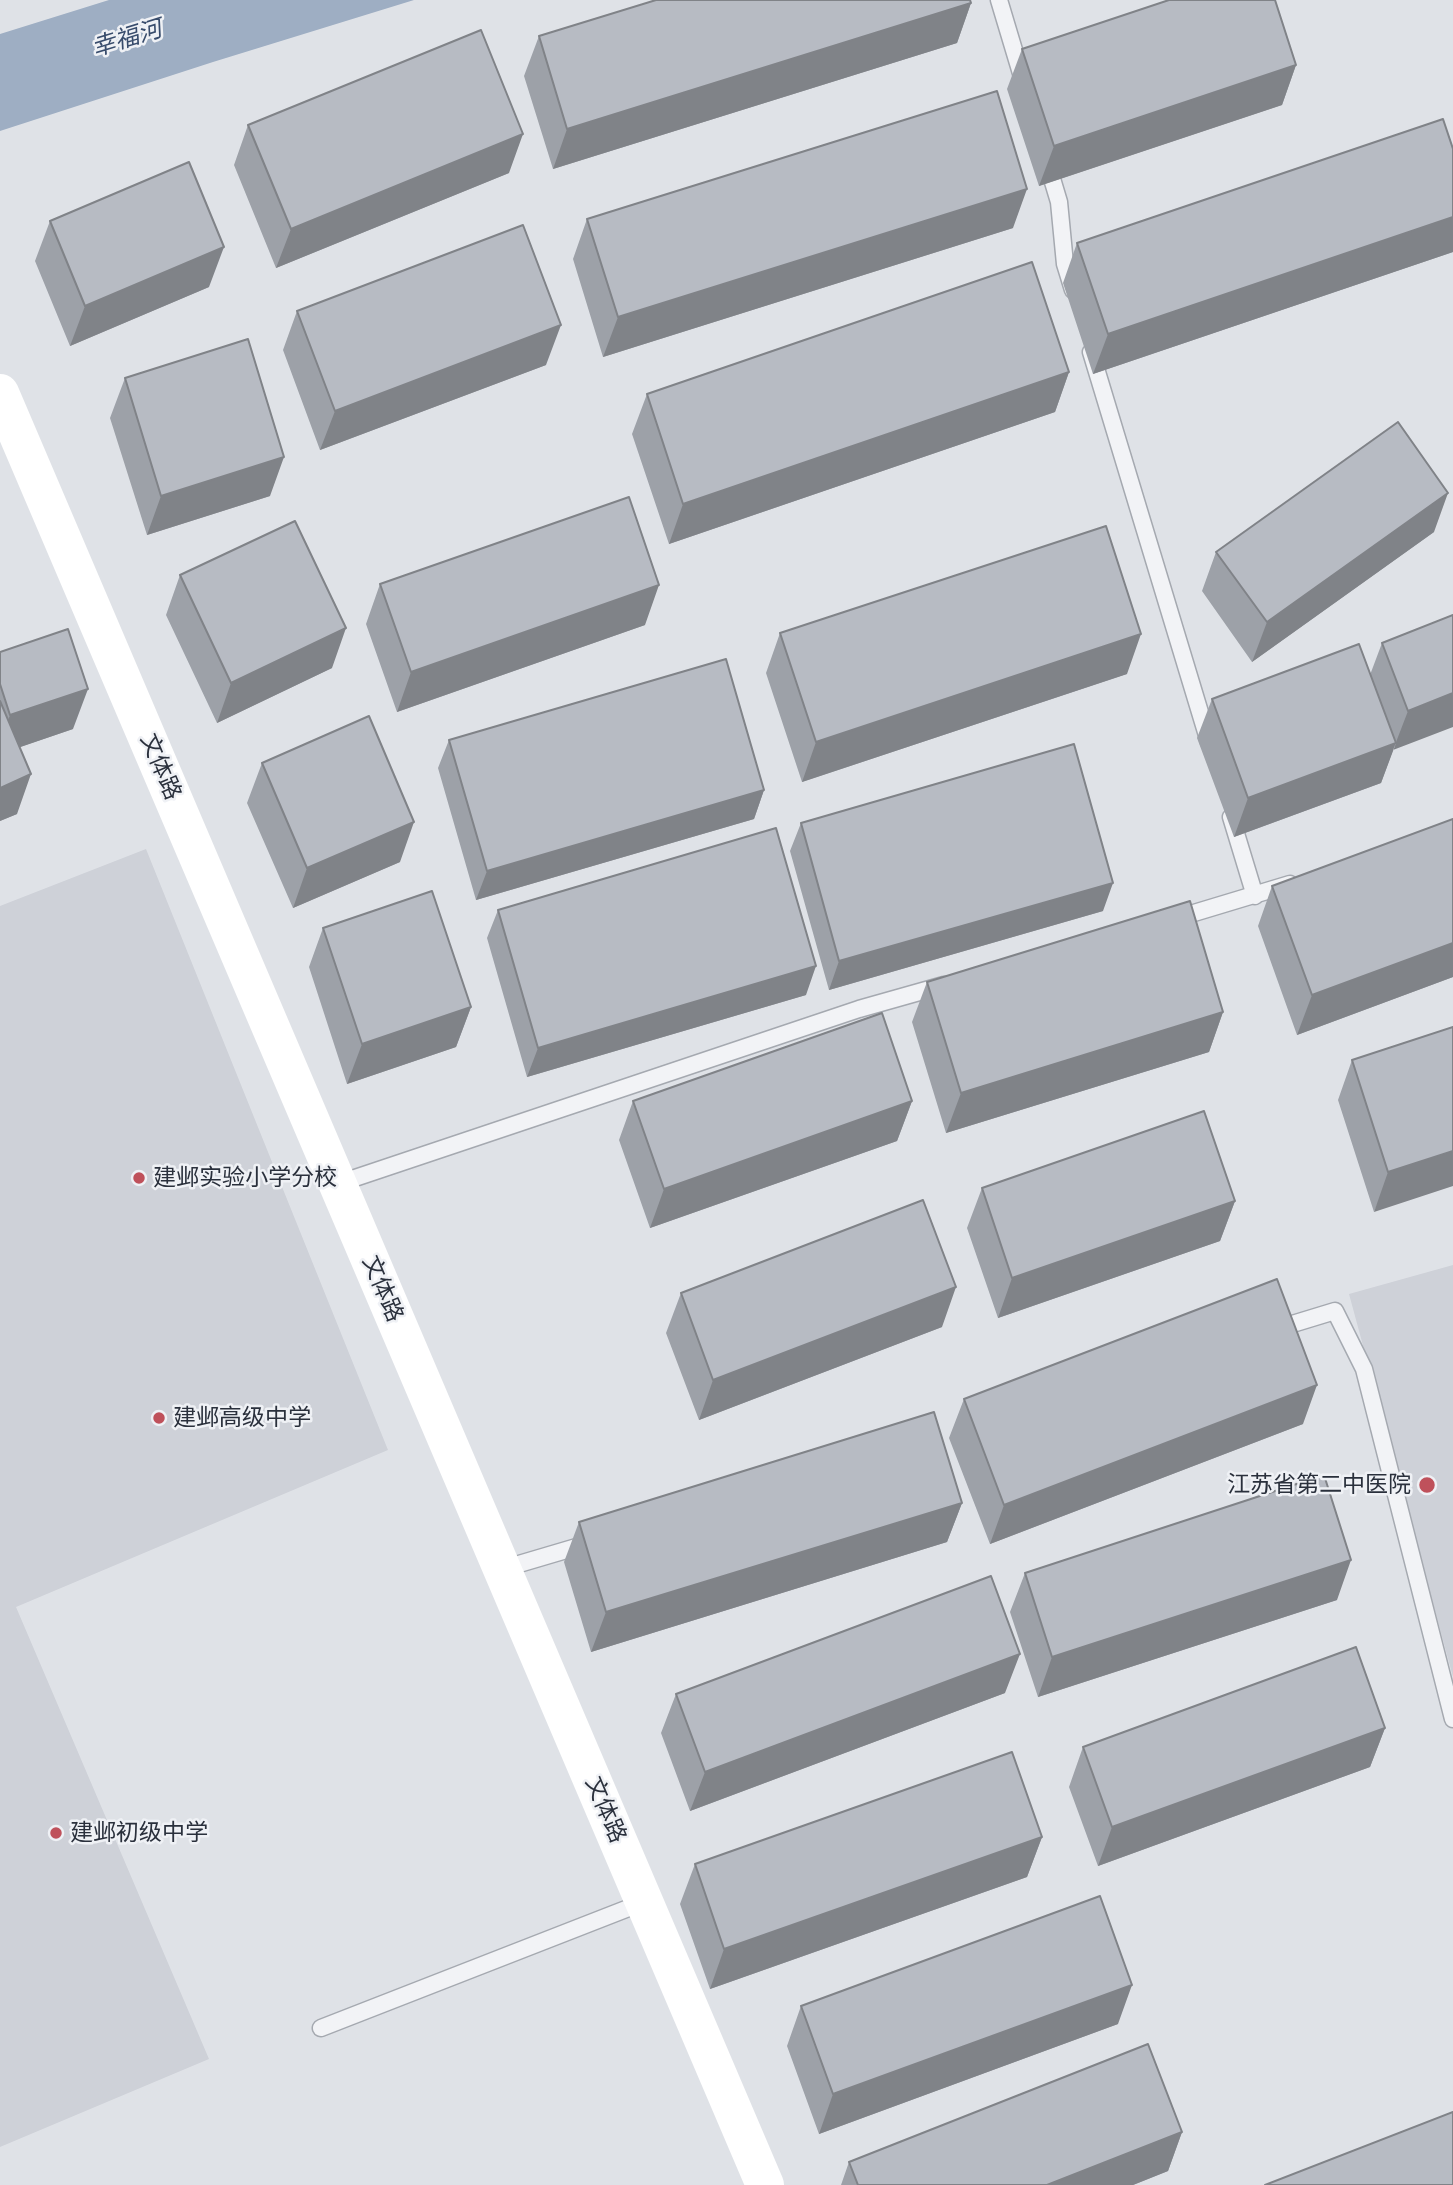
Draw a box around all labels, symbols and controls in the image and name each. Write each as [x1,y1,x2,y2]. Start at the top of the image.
water label: 幸福河 [88,15,166,63]
street label: 文体路 [134,730,186,804]
place label: 建邺实验小学分校 [153,1164,337,1192]
marker: 建邺实验小学分校 [131,1170,147,1186]
street label: 文体路 [356,1252,408,1326]
place label: 建邺高级中学 [173,1404,311,1432]
marker: 建邺高级中学 [151,1410,167,1426]
place label: 江苏省第二中医院 [1227,1471,1411,1499]
marker: 江苏省第二中医院 [1417,1475,1437,1495]
street label: 文体路 [579,1773,631,1847]
place label: 建邺初级中学 [70,1819,208,1847]
marker: 建邺初级中学 [48,1825,64,1841]

